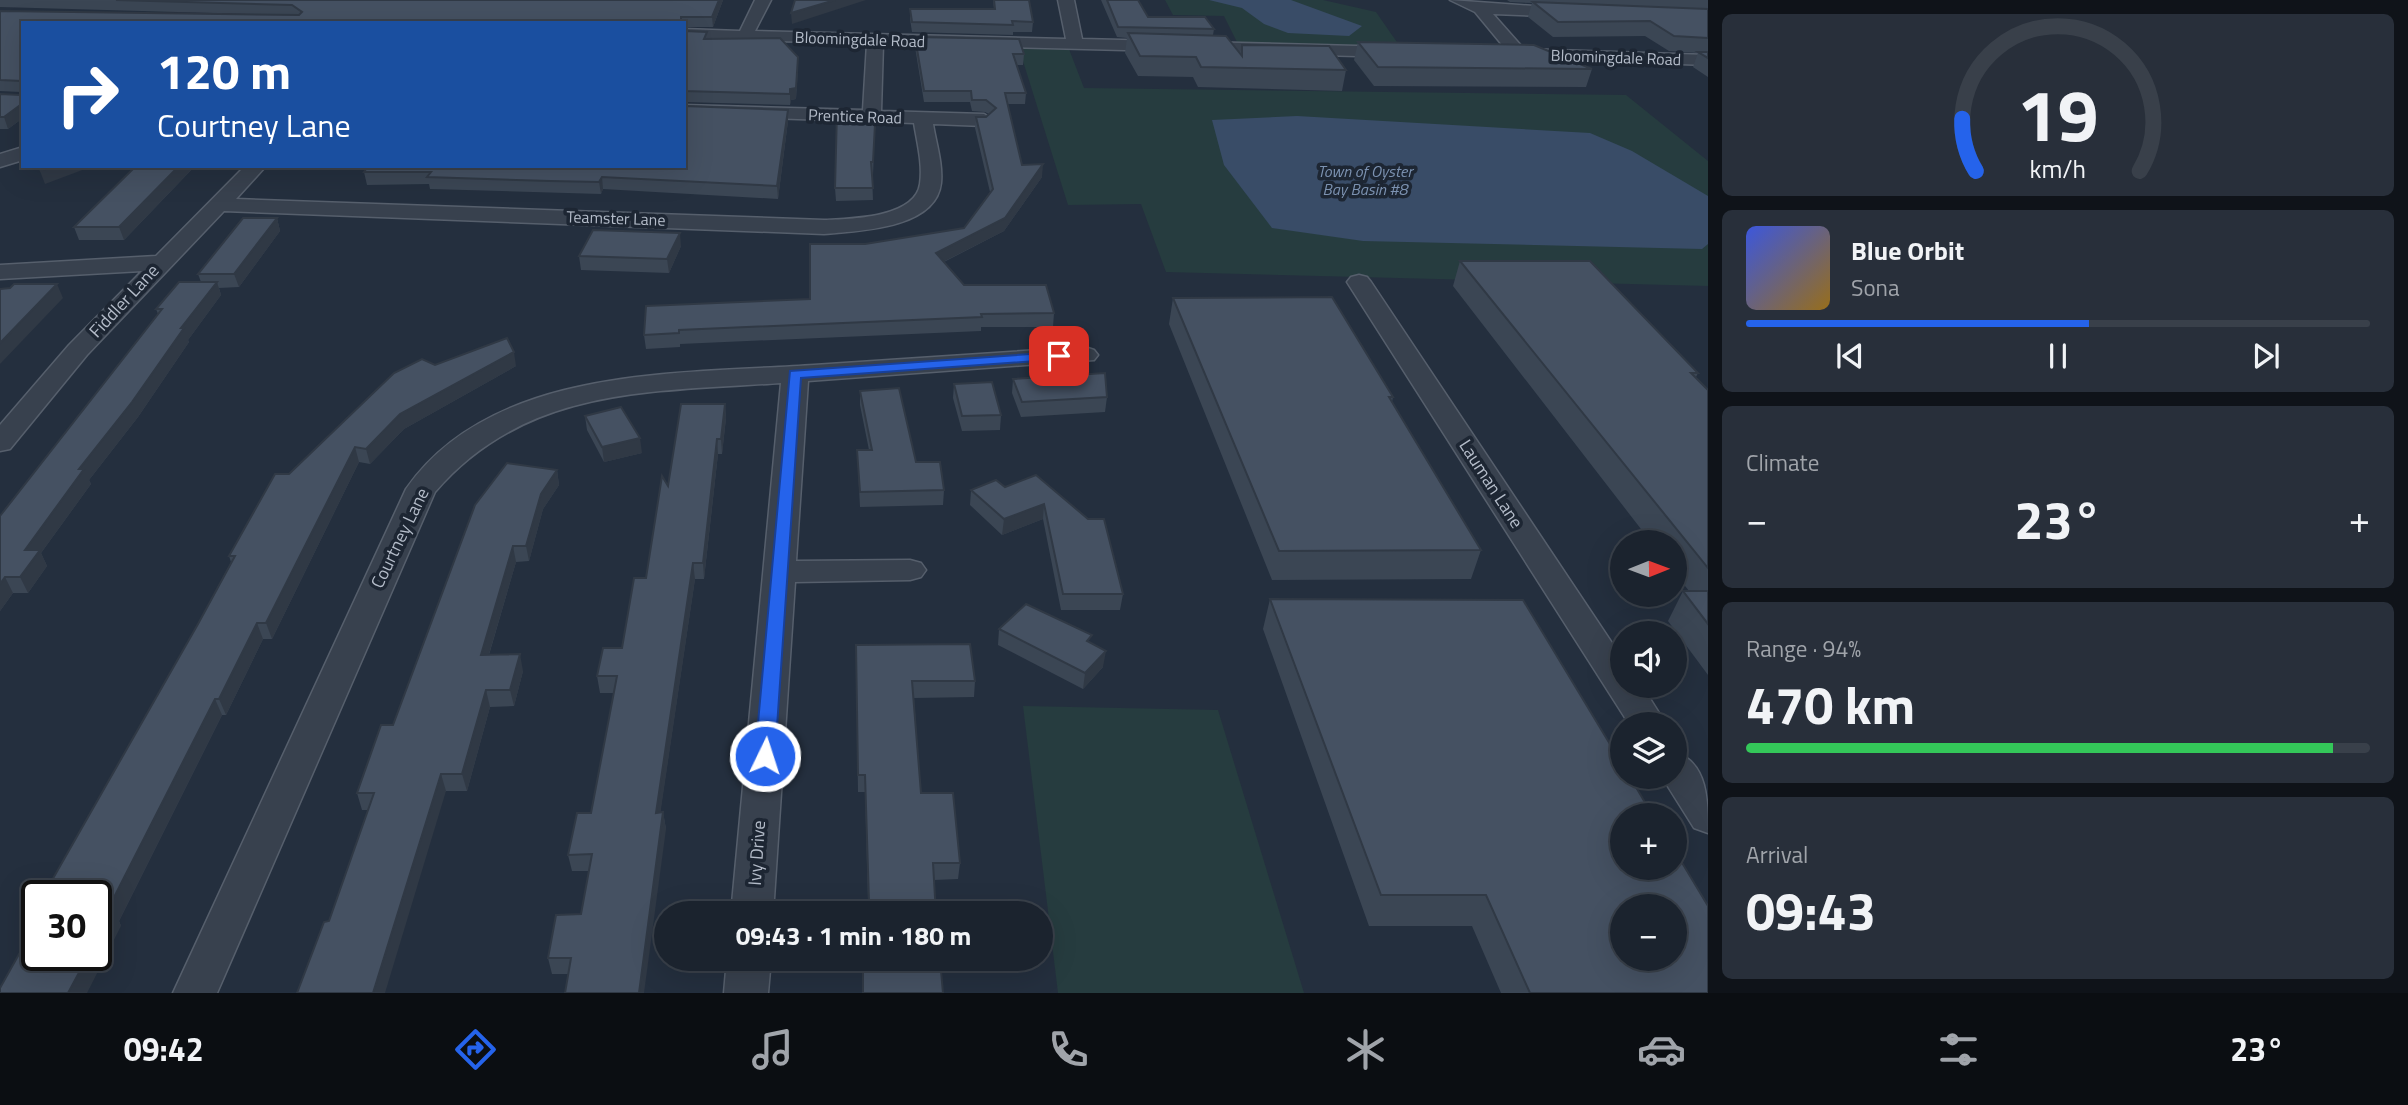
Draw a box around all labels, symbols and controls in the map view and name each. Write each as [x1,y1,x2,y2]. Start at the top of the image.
street label: Bloomingdale Road [794,25,926,53]
text: 120 m [157,33,291,108]
street label: Bloomingdale Road [1550,43,1682,71]
icon: right [42,49,133,140]
text: 19 [2017,59,2099,169]
text: Courtney Lane [157,101,351,149]
street label: Prentice Road [808,102,902,130]
text: km/h [2030,150,2086,188]
water label: Town of Oyster Bay Basin #8 [1317,159,1414,201]
street label: Teamster Lane [566,204,666,232]
text: Blue Orbit [1851,231,1964,270]
street label: Fiddler Lane [82,258,165,344]
text: Sona [1851,270,1899,305]
pin [1029,326,1089,386]
icon: arrive [1040,337,1078,375]
icon: previous [1831,337,1869,375]
icon: pause [2039,337,2077,375]
icon: next [2247,337,2285,375]
street label: Lauman Lane [1453,434,1530,534]
text: Climate [1746,445,1819,480]
text: 23° [2014,480,2102,559]
street label: Courtney Lane [364,483,436,593]
text: − [1746,490,1767,548]
text: + [2349,490,2370,548]
north arrow [1610,530,1687,607]
map controls [1610,530,1687,971]
button: sound [1610,621,1687,698]
text: Range · 94% [1746,631,1861,666]
text: 470 km [1746,665,1915,744]
button: layers [1610,712,1687,789]
position arrow [728,719,802,793]
button: + [1610,803,1687,880]
street label: Ivy Drive [741,820,772,886]
text: Arrival [1746,837,1808,872]
text: 09:43 [1746,871,1876,950]
speed limit sign: 30 [21,880,112,971]
button: − [1610,894,1687,971]
text: 09:43 · 1 min · 180 m [736,916,971,955]
text: 09:42 [124,1025,204,1073]
icon: directions [451,1025,500,1074]
icon: music [748,1025,797,1074]
icon: phone [1044,1025,1093,1074]
icon: climate [1341,1025,1390,1074]
icon: car [1637,1025,1686,1074]
icon: filters [1934,1025,1983,1074]
text: 23° [2230,1025,2284,1073]

